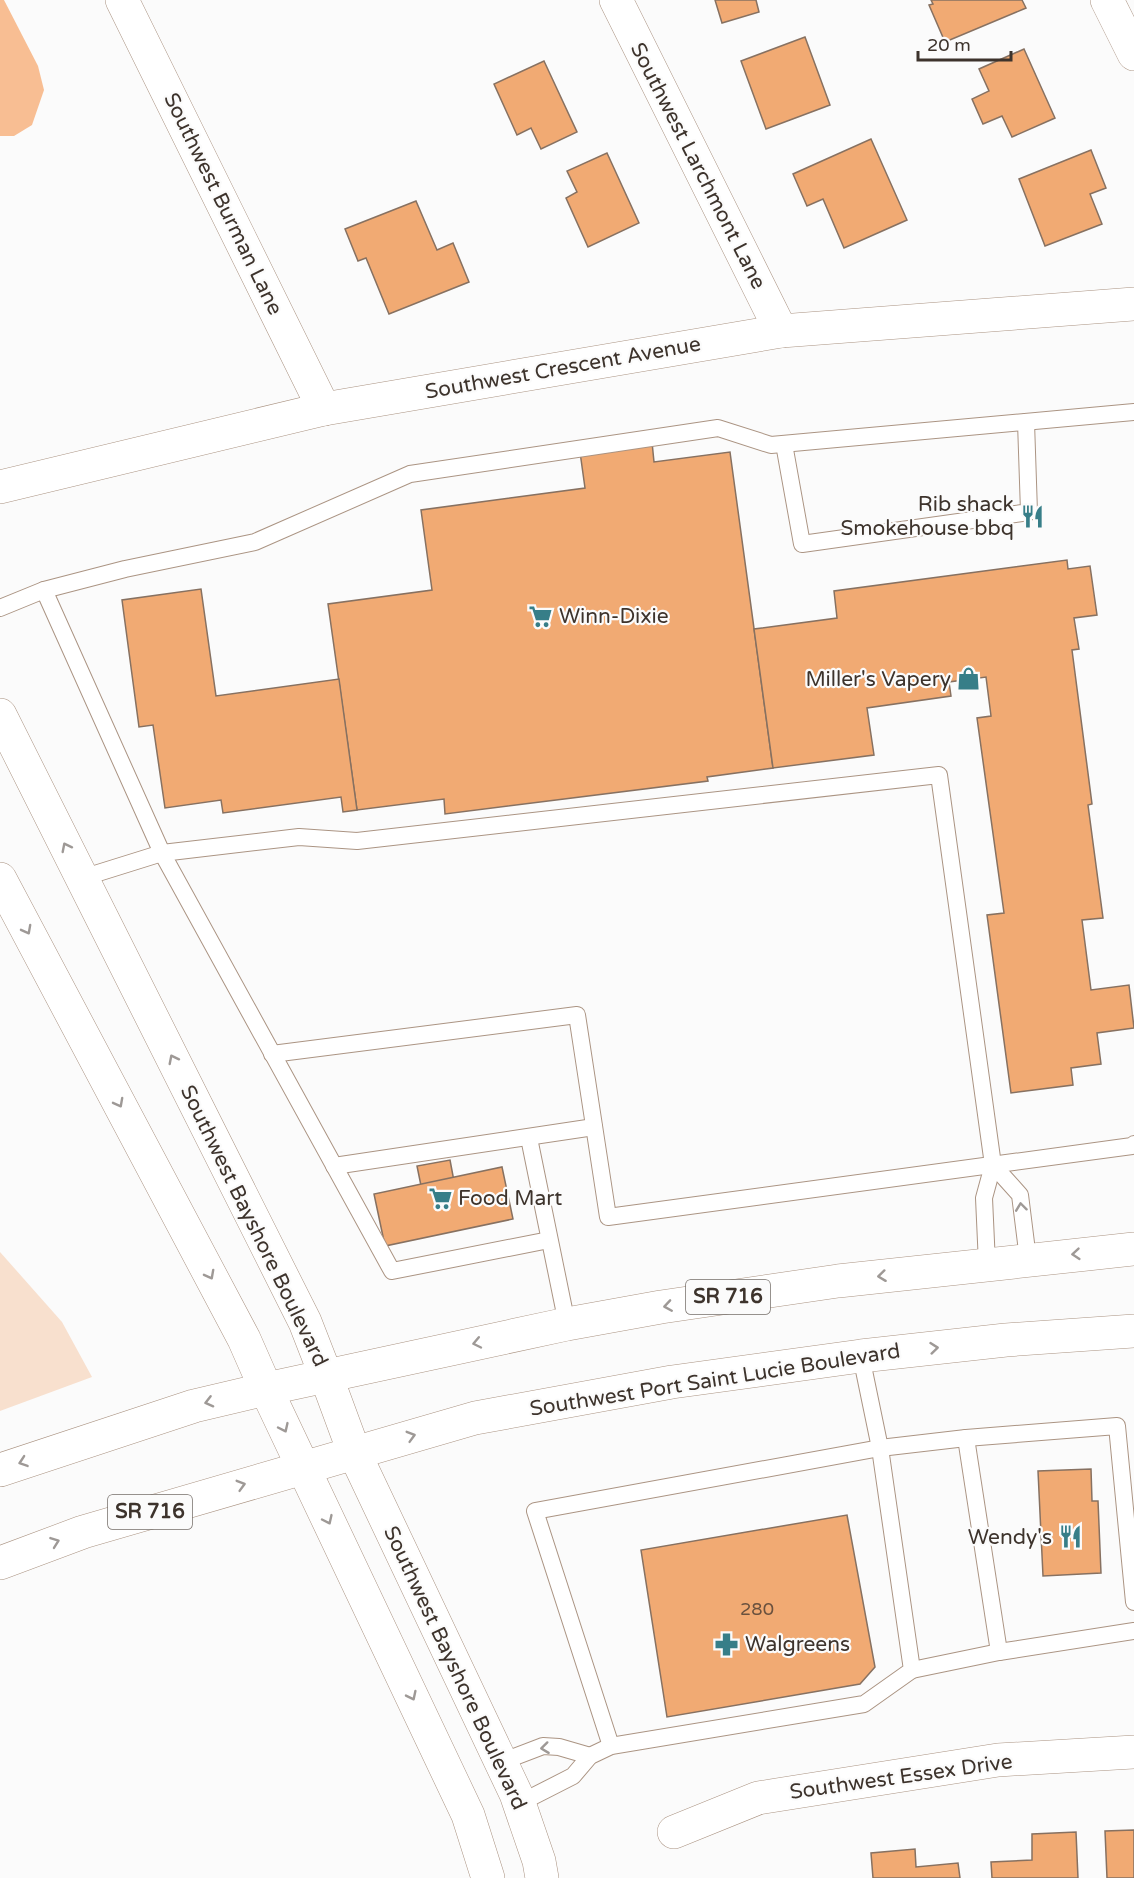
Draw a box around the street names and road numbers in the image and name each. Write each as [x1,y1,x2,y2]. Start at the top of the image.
street label: Southwest Larchmont Lane [625,39,771,293]
street label: Southwest Burman Lane [158,89,288,319]
street label: Southwest Crescent Avenue [423,331,703,405]
street label: Southwest Bayshore Boulevard [175,1081,333,1371]
road number: SR 716 [686,1280,770,1314]
street label: Southwest Port Saint Lucie Boulevard [528,1338,902,1422]
road number: SR 716 [108,1495,192,1529]
street label: Southwest Bayshore Boulevard [378,1522,532,1814]
street label: Southwest Essex Drive [788,1749,1014,1805]

